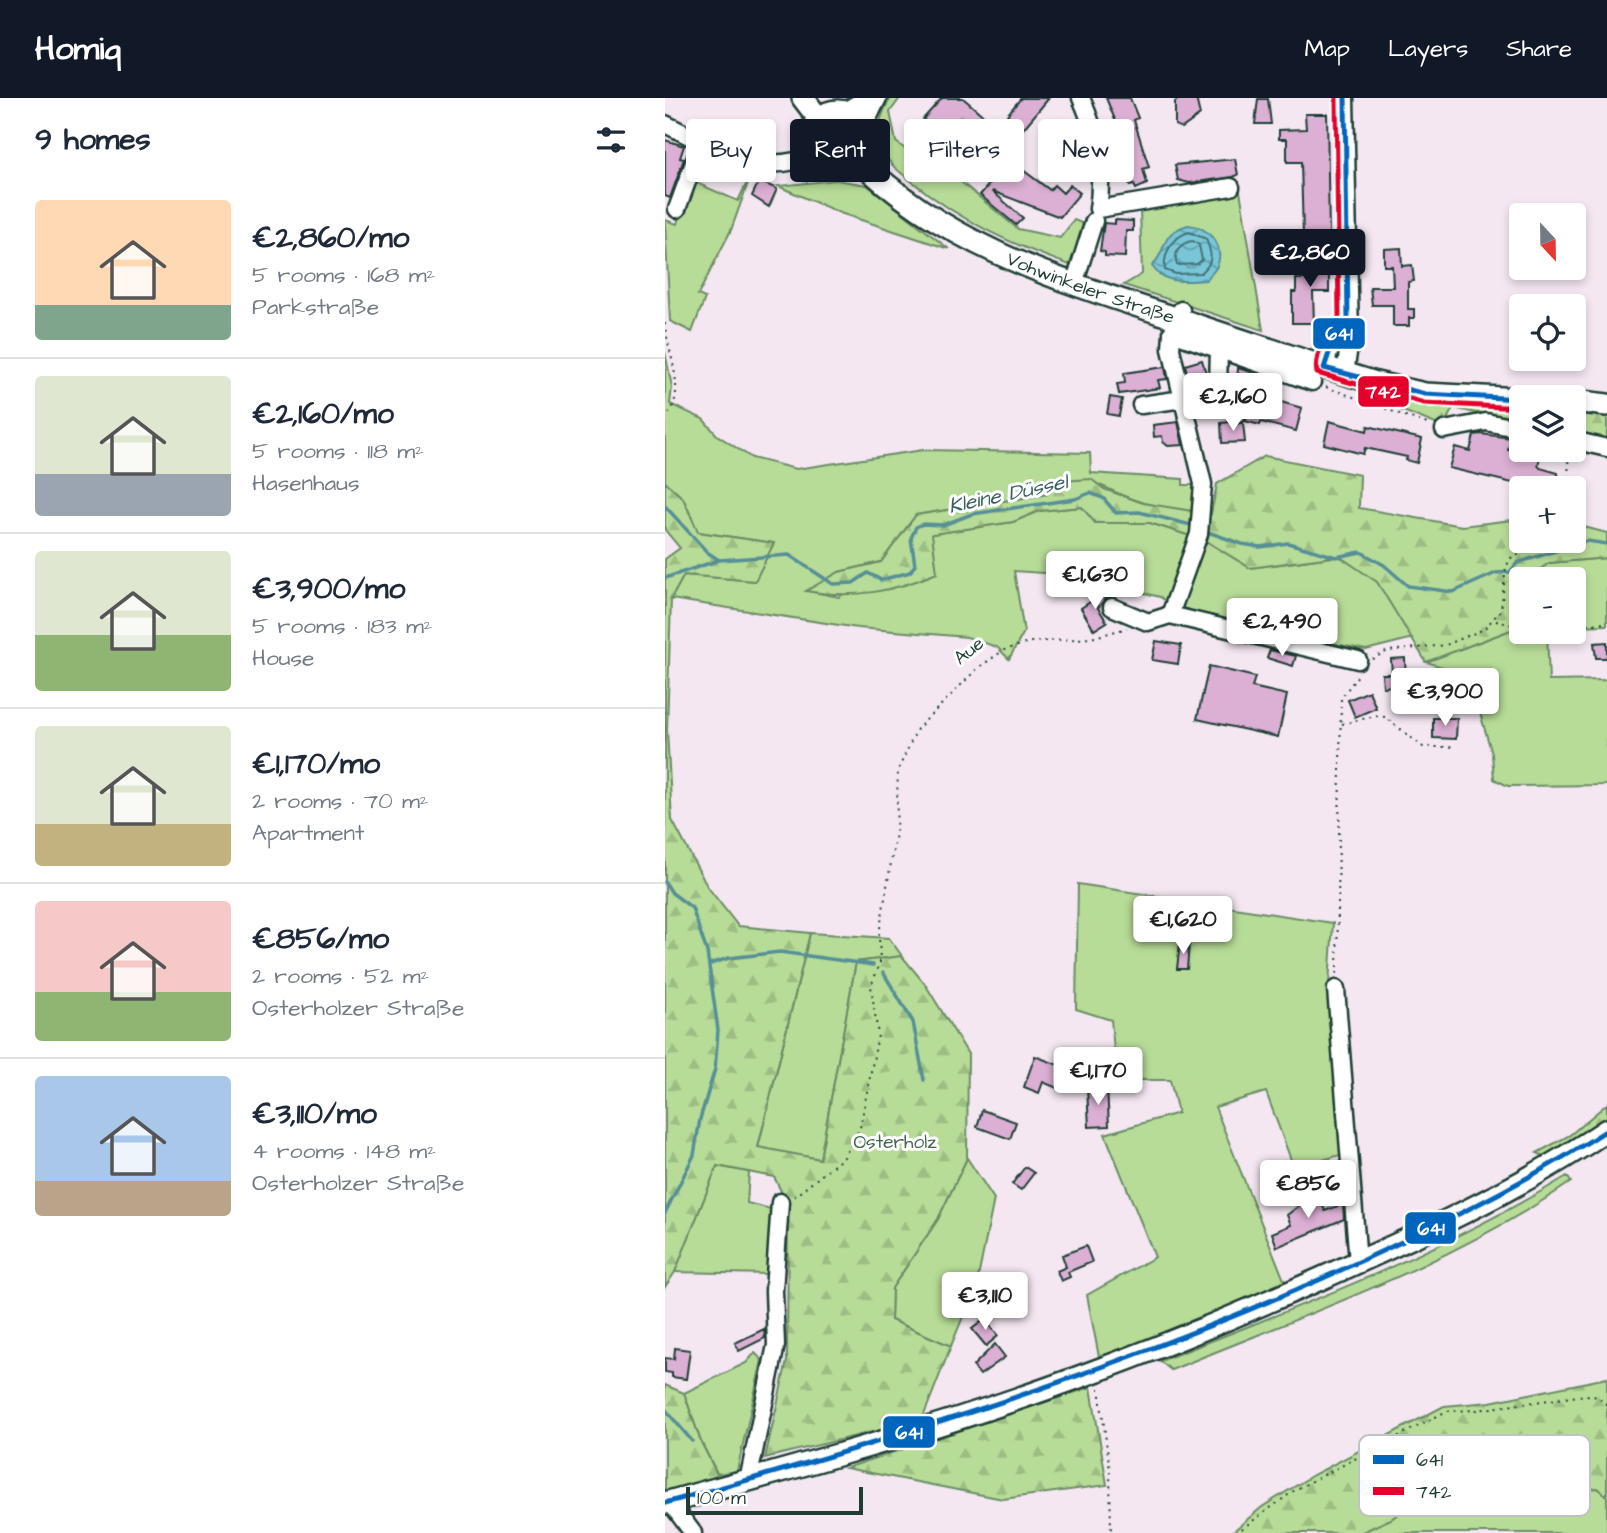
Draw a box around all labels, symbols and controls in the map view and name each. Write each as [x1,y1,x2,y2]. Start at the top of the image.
text: Homiq [35,26,121,72]
text: Map [1305,32,1350,66]
text: Layers [1388,32,1468,66]
text: Share [1506,32,1572,66]
text: 9 homes [35,119,150,161]
chip: Buy [686,119,776,182]
chip: Rent [790,119,890,182]
chip: Filters [904,119,1024,182]
chip: New [1038,119,1134,182]
icon: filters [592,121,630,159]
north arrow [1509,203,1585,280]
map controls [1509,203,1586,644]
text: €2,860/mo [252,217,409,259]
icon: home [91,228,175,312]
pin: €2,860 [1253,230,1367,289]
text: €2,860 [1270,236,1350,268]
street label: Vohwinkeler Straße [1002,245,1178,331]
text: 5 rooms · 168 m² [252,259,435,291]
text: Parkstraße [252,291,379,323]
button: locate [1509,294,1586,371]
line badge: 641 [1312,317,1366,350]
text: 641 [1325,321,1353,348]
pin: €2,160 [1176,374,1290,433]
line badge: 742 [1357,375,1410,408]
text: 742 [1364,379,1401,406]
text: €2,160 [1199,380,1267,412]
button: layers [1509,385,1586,462]
text: €2,160/mo [252,393,394,435]
icon: home [91,404,175,488]
text: 5 rooms · 118 m² [252,435,424,467]
text: Hasenhaus [252,467,359,499]
water label: Kleine Düssel [946,467,1073,521]
button: + [1509,476,1586,553]
pin: €1,630 [1038,552,1152,611]
text: €1,630 [1062,558,1128,590]
button: − [1509,567,1586,644]
text: €3,900/mo [252,568,405,610]
icon: home [91,579,175,663]
pin: €2,490 [1225,598,1339,658]
text: €2,490 [1243,605,1321,637]
text: 5 rooms · 183 m² [252,610,432,642]
street label: Aue [948,630,990,672]
text: House [252,642,315,674]
pin: €3,900 [1388,668,1502,728]
text: €3,900 [1407,675,1483,707]
text: €1,170/mo [252,743,380,785]
icon: home [91,754,175,838]
text: 2 rooms · 70 m² [252,785,428,817]
text: Apartment [252,817,364,849]
pin: €1,620 [1126,896,1240,956]
text: €1,620 [1149,903,1217,935]
text: €856/mo [252,918,389,960]
icon: home [91,929,175,1013]
text: 2 rooms · 52 m² [252,960,429,992]
text: Osterholzer Straße [252,992,464,1024]
pin: €1,170 [1041,1048,1155,1107]
text: €1,170 [1070,1054,1126,1086]
text: €3,110/mo [252,1093,377,1135]
icon: home [91,1104,175,1188]
park label: Osterholz [853,1129,937,1156]
text: 4 rooms · 148 m² [252,1135,436,1167]
pin: €856 [1267,1160,1349,1220]
text: Osterholzer Straße [252,1167,464,1199]
text: €856 [1276,1167,1340,1199]
line badge: 641 [1404,1211,1457,1245]
text: 641 [1417,1216,1445,1243]
pin: €3,110 [928,1272,1042,1332]
text: €3,110 [958,1279,1012,1311]
line badge: 641 [882,1415,936,1449]
text: 641 [895,1420,923,1447]
legend [1359,1435,1590,1516]
text: 641 [1416,1447,1444,1474]
text: 742 [1416,1479,1452,1506]
scale bar [686,1484,863,1516]
text: 100 m [697,1485,746,1512]

